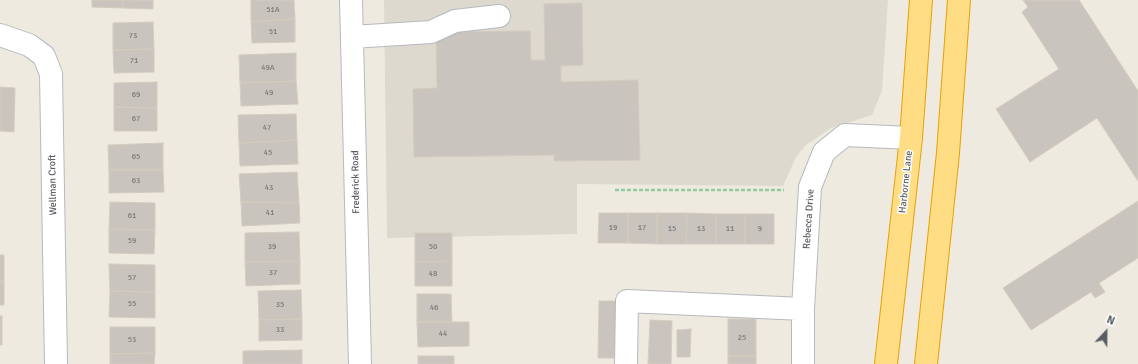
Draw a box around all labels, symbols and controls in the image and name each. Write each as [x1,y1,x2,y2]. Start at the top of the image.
house number: 51A [266,5,280,15]
house number: 51 [269,27,277,37]
house number: 73 [129,31,137,41]
house number: 71 [130,56,138,66]
house number: 49A [261,63,275,73]
house number: 49 [265,88,273,98]
house number: 69 [132,90,140,100]
house number: 67 [132,114,140,124]
house number: 47 [263,123,271,133]
house number: 45 [264,148,272,158]
street label: Frederick Road [349,150,363,214]
street label: Harborne Lane [897,150,915,214]
house number: 65 [132,152,140,162]
street label: Wellman Croft [46,155,60,215]
house number: 63 [132,176,140,186]
house number: 43 [265,183,273,193]
street label: Rebecca Drive [801,189,817,249]
house number: 41 [266,208,274,218]
house number: 61 [128,211,136,221]
house number: 19 [609,223,617,233]
house number: 17 [638,223,646,233]
house number: 15 [668,224,676,234]
house number: 13 [697,224,705,234]
house number: 11 [726,224,734,234]
house number: 9 [758,224,762,234]
house number: 59 [128,236,136,246]
house number: 39 [268,242,276,252]
house number: 50 [429,242,437,252]
house number: 37 [269,268,277,278]
house number: 48 [429,269,437,279]
house number: 57 [128,273,136,283]
house number: 55 [128,299,136,309]
house number: 35 [276,300,284,310]
house number: 46 [430,303,438,313]
north arrow [1086,312,1126,352]
text: N [1105,313,1117,328]
house number: 33 [276,325,284,335]
house number: 44 [439,329,447,339]
house number: 25 [738,333,746,343]
house number: 53 [128,335,136,345]

